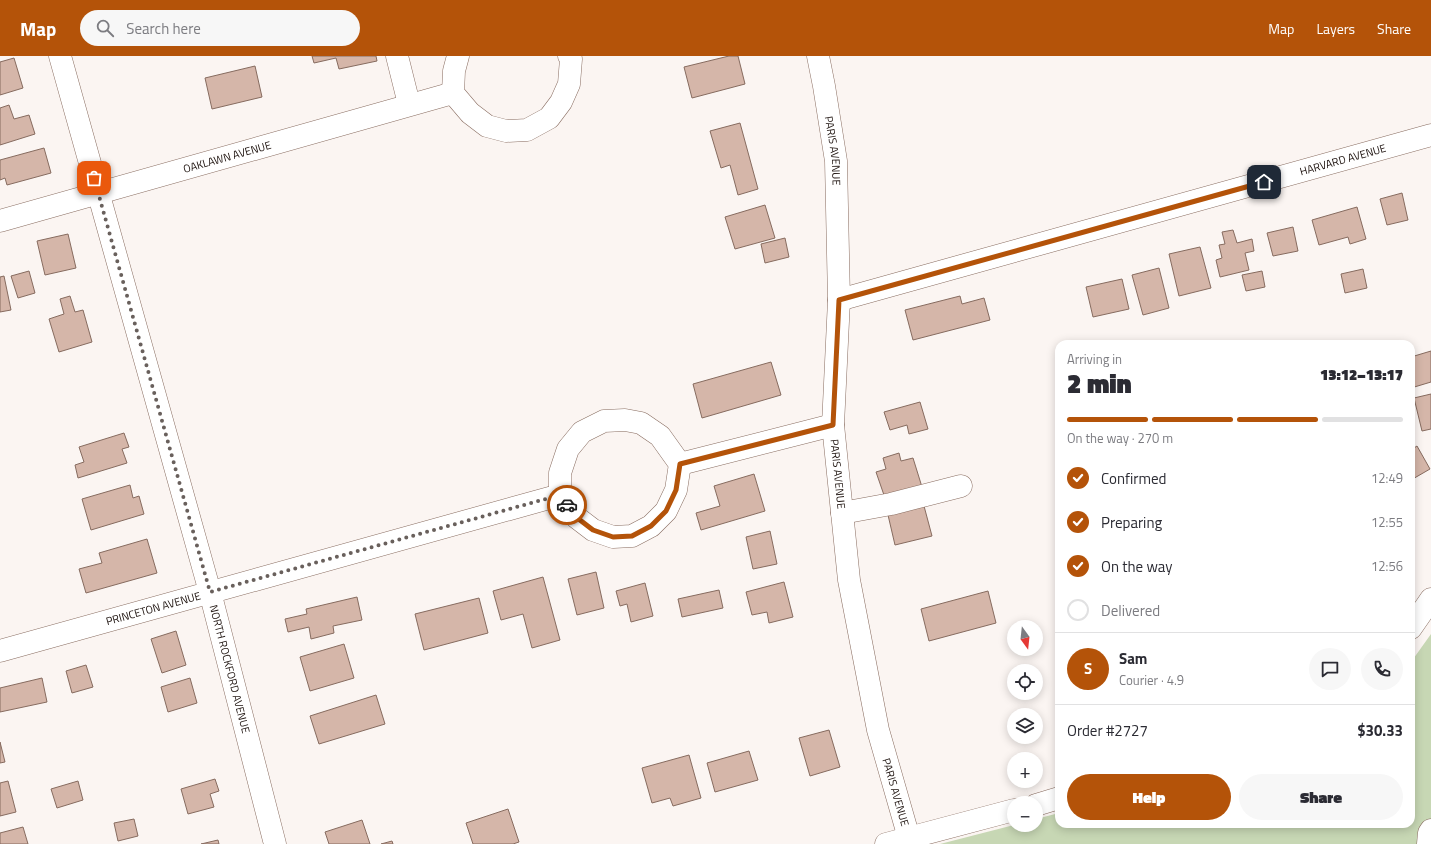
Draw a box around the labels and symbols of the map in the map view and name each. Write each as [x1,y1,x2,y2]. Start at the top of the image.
street label: PARIS AVENUE [821,115,845,186]
street label: OAKLAWN AVENUE [181,137,273,177]
street label: HARVARD AVENUE [1298,140,1388,179]
pin [77,161,111,195]
pin [1247,165,1281,199]
street label: PARIS AVENUE [827,438,850,510]
courier [547,485,587,525]
street label: PRINCETON AVENUE [104,588,202,629]
street label: NORTH ROCKFORD AVENUE [206,603,254,735]
north arrow [1007,620,1043,656]
street label: PARIS AVENUE [878,756,913,828]

